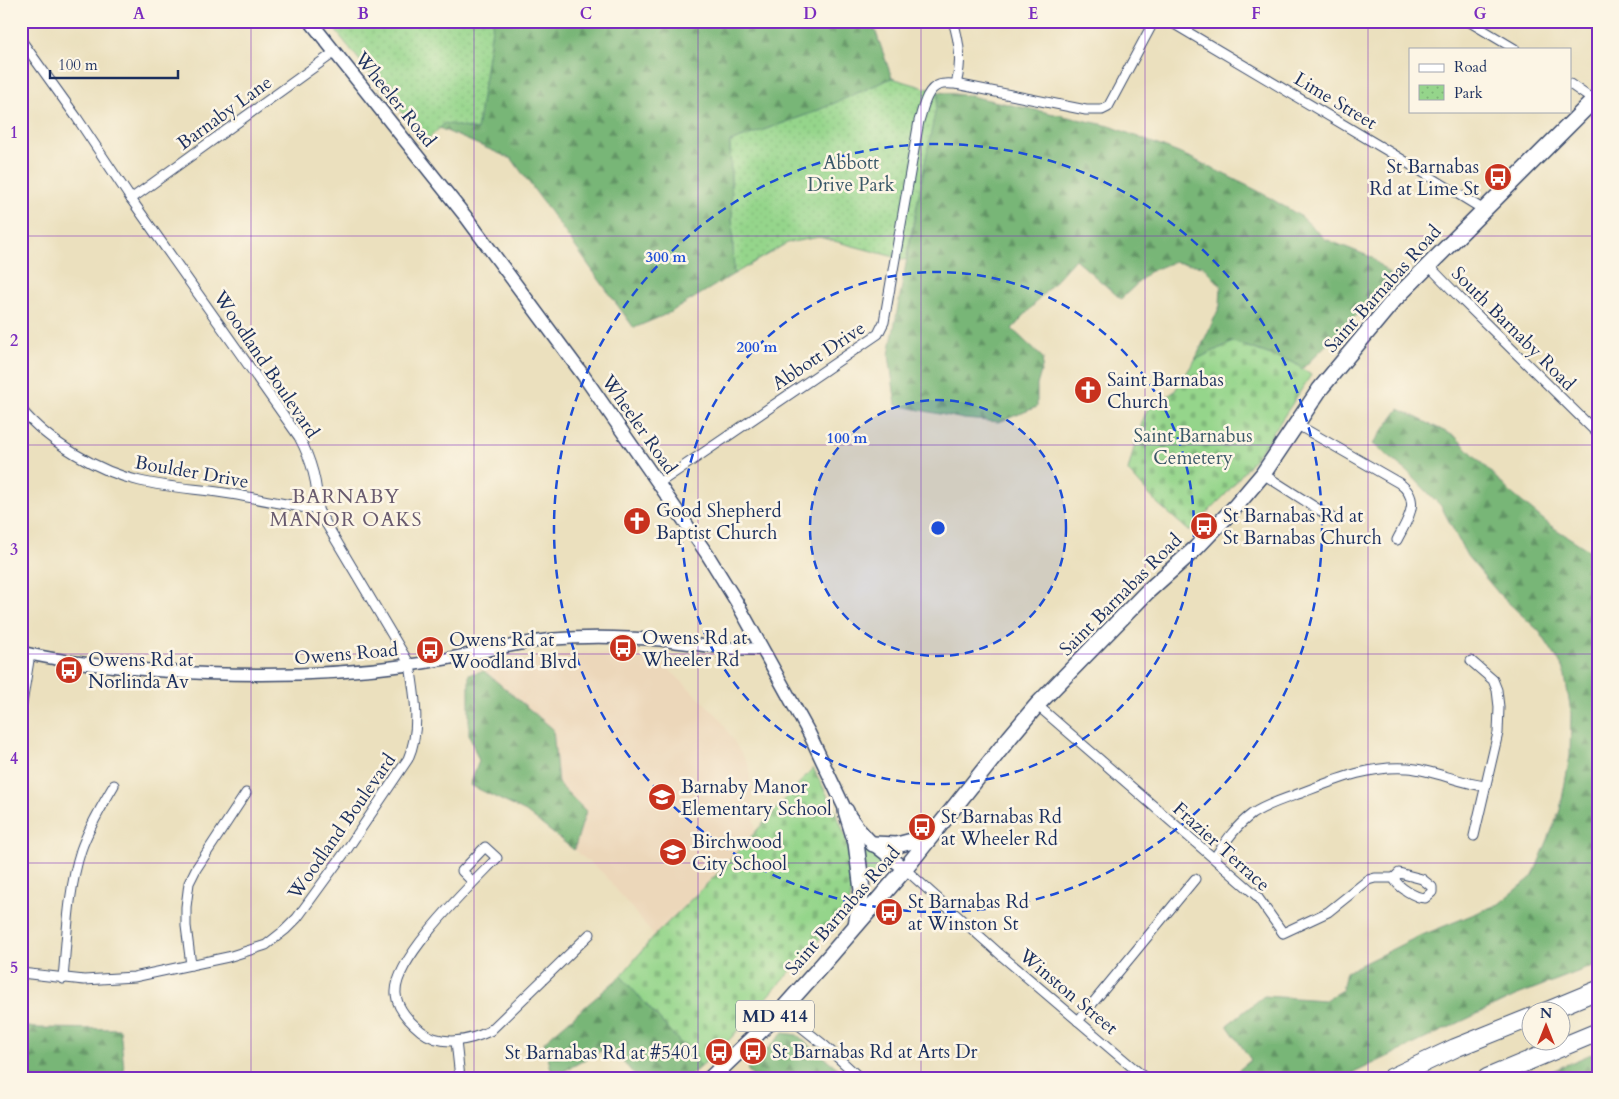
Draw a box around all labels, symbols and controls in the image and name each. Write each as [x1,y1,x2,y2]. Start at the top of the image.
text: A [133,3,145,25]
text: B [357,3,369,25]
text: C [580,3,592,25]
text: D [803,3,817,25]
text: E [1028,3,1038,25]
text: F [1251,3,1261,25]
text: G [1473,3,1487,25]
street label: Wheeler Road [348,46,442,153]
scale bar [50,48,178,80]
legend [1409,48,1572,112]
text: 100 m [58,55,98,75]
text: Road [1454,57,1487,77]
street label: Lime Street [1289,66,1382,136]
street label: Barnaby Lane [172,70,277,156]
text: Park [1454,83,1483,103]
text: 1 [10,122,18,144]
park label: Abbott Drive Park [807,150,896,198]
place label: St Barnabas Rd at Lime St [1369,154,1479,202]
bus stop icon: St Barnabas Rd at Lime St [1483,162,1513,192]
street label: Saint Barnabas Road [1318,219,1447,358]
text: 300 m [646,247,687,267]
street label: South Barnaby Road [1445,261,1581,397]
street label: Woodland Boulevard [207,285,325,443]
street label: Abbott Drive [767,315,870,397]
text: 2 [10,330,18,352]
text: 200 m [737,337,778,357]
place label: Saint Barnabas Church [1107,367,1224,415]
street label: Wheeler Road [595,369,683,480]
church icon: Saint Barnabas Church [1073,375,1103,405]
park label: Saint Barnabus Cemetery [1133,423,1253,471]
text: 100 m [827,428,868,448]
street label: Boulder Drive [133,449,251,495]
district label: BARNABY MANOR OAKS [269,483,423,533]
place label: Good Shepherd Baptist Church [656,498,782,546]
place label: St Barnabas Rd at St Barnabas Church [1223,503,1383,551]
church icon: Good Shepherd Baptist Church [622,506,652,536]
bus stop icon: St Barnabas Rd at St Barnabas Church [1189,511,1219,541]
centre of rings [929,519,947,537]
street label: Saint Barnabas Road [1054,528,1188,662]
text: 3 [10,539,18,561]
place label: Owens Rd at Wheeler Rd [641,625,747,673]
place label: Owens Rd at Woodland Blvd [448,627,577,675]
bus stop icon: Owens Rd at Wheeler Rd [608,633,638,663]
bus stop icon: Owens Rd at Woodland Blvd [415,635,445,665]
street label: Owens Road [293,637,399,671]
place label: Owens Rd at Norlinda Av [88,647,193,695]
bus stop icon: Owens Rd at Norlinda Av [54,655,84,685]
text: 4 [10,748,18,770]
street label: Woodland Boulevard [281,748,402,906]
place label: Barnaby Manor Elementary School [681,774,832,822]
school or university icon: Barnaby Manor Elementary School [647,782,677,812]
street label: Frazier Terrace [1167,796,1276,897]
place label: St Barnabas Rd at Wheeler Rd [941,804,1062,852]
bus stop icon: St Barnabas Rd at Wheeler Rd [907,812,937,842]
place label: Birchwood City School [692,829,787,877]
school or university icon: Birchwood City School [658,837,688,867]
street label: Saint Barnabas Road [779,840,906,981]
place label: St Barnabas Rd at Winston St [908,889,1029,937]
bus stop icon: St Barnabas Rd at Winston St [874,897,904,927]
street label: Winston Street [1013,942,1123,1041]
text: 5 [10,957,18,979]
road number: MD 414 [736,1000,814,1032]
north arrow [1522,1002,1572,1052]
text: N [1540,1004,1552,1023]
bus stop icon: St Barnabas Rd at Arts Dr [738,1036,768,1066]
bus stop icon: St Barnabas Rd at #5401 [704,1037,734,1067]
place label: St Barnabas Rd at Arts Dr [772,1039,978,1065]
place label: St Barnabas Rd at #5401 [505,1040,700,1066]

